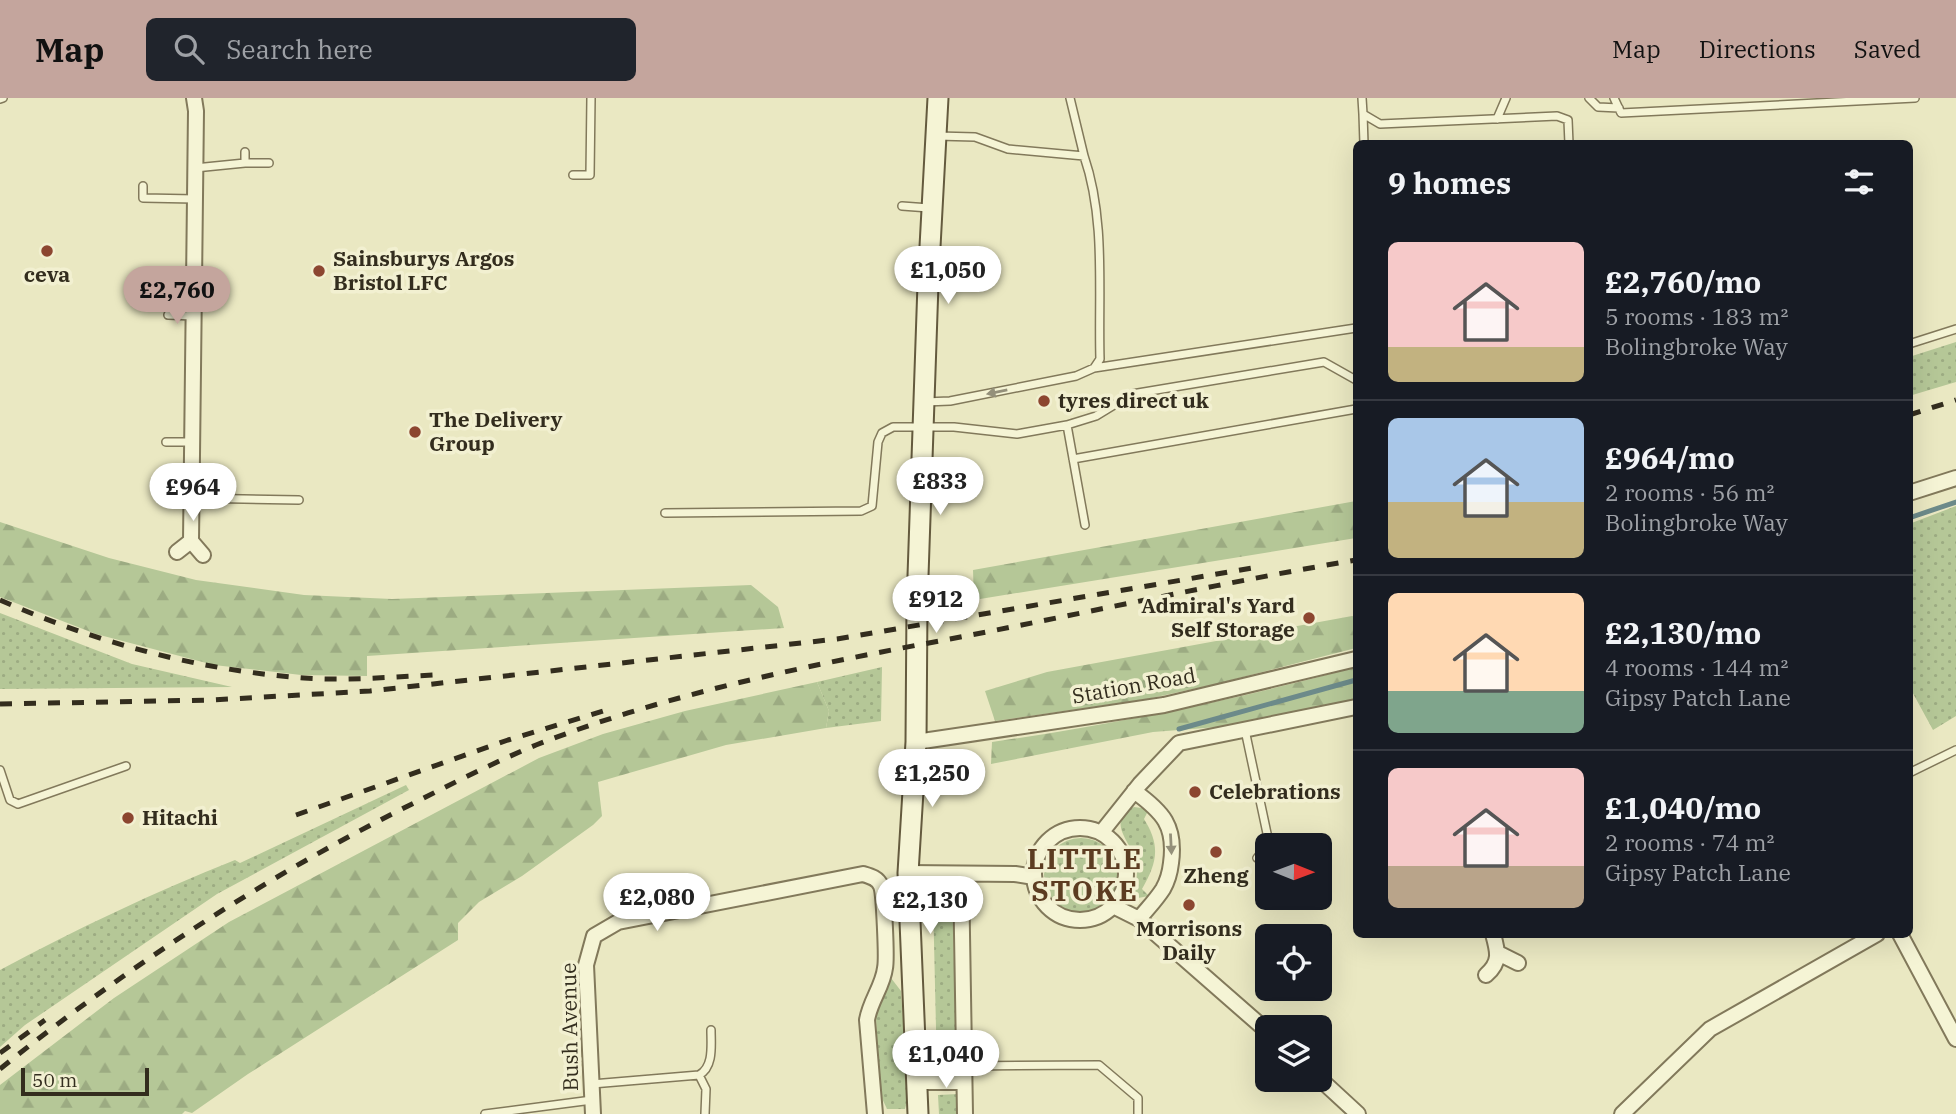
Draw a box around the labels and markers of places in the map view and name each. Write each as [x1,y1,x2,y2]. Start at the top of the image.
marker: ceva [39,243,55,259]
place label: Sainsburys Argos Bristol LFC [333,244,514,296]
pin: £1,050 [891,246,1005,306]
place label: ceva [24,260,70,288]
marker: Sainsburys Argos Bristol LFC [311,263,327,279]
pin: £2,760 [120,266,234,326]
place label: tyres direct uk [1058,386,1209,414]
marker: tyres direct uk [1036,393,1052,409]
place label: The Delivery Group [429,405,563,457]
marker: The Delivery Group [407,424,423,440]
pin: £833 [899,458,981,517]
pin: £964 [152,464,234,523]
pin: £912 [895,575,977,635]
place label: Admiral's Yard Self Storage [1141,591,1295,643]
marker: Admiral's Yard Self Storage [1301,610,1317,626]
pin: £1,250 [875,750,989,809]
place label: Celebrations [1209,777,1341,805]
marker: Celebrations [1187,784,1203,800]
place label: Hitachi [142,803,218,831]
marker: Hitachi [120,810,136,826]
marker: Zheng [1208,844,1224,860]
place label: Zheng [1183,861,1249,889]
pin: £2,080 [600,874,714,933]
pin: £2,130 [873,876,987,936]
marker: Morrisons Daily [1181,897,1197,913]
place label: Morrisons Daily [1136,914,1242,966]
pin: £1,040 [889,1030,1003,1090]

